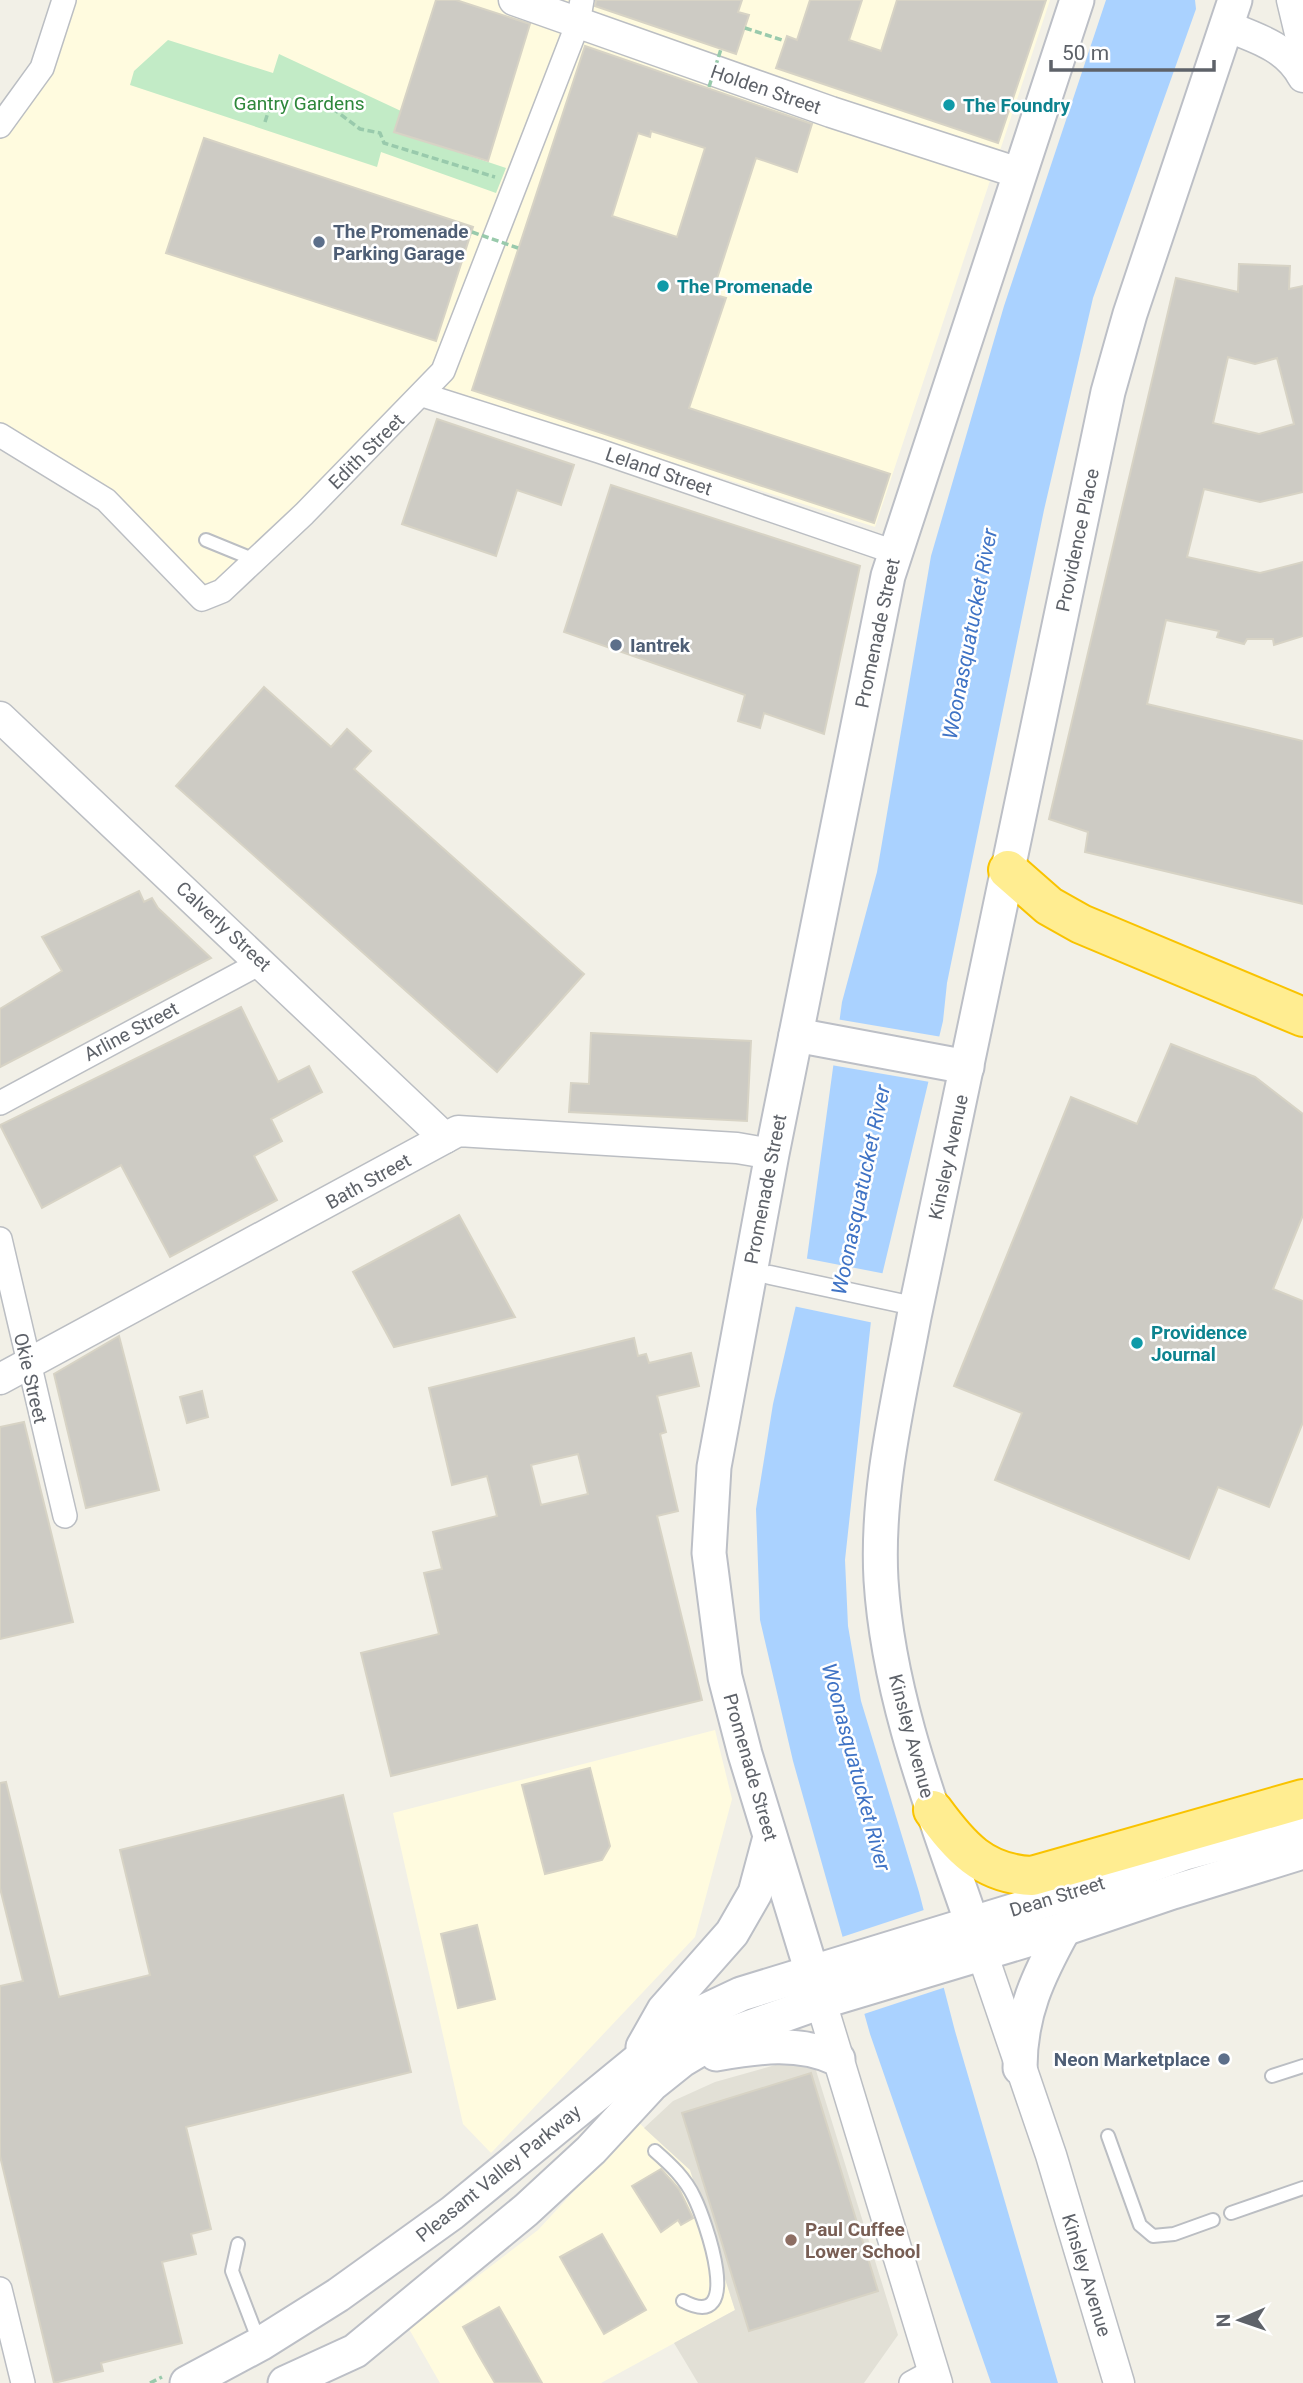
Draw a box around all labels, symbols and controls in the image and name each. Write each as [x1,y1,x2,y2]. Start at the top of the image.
scale bar [1051,28,1214,72]
text: 50 m [1062,41,1109,65]
street label: Holden Street [708,60,824,119]
park label: Gantry Gardens [234,92,364,115]
place label: The Foundry [963,94,1070,117]
marker: The Foundry [941,97,957,113]
place label: The Promenade Parking Garage [333,220,469,265]
marker: The Promenade Parking Garage [311,234,327,250]
place label: The Promenade [677,275,813,298]
marker: The Promenade [655,278,671,294]
street label: Edith Street [324,409,409,494]
street label: Leland Street [602,442,715,500]
street label: Providence Place [1051,466,1104,614]
water label: Woonasquatucket River [938,526,1002,741]
street label: Promenade Street [850,556,905,710]
place label: Iantrek [630,634,691,657]
marker: Iantrek [608,637,624,653]
street label: Calverly Street [171,877,276,976]
street label: Arline Street [80,997,182,1066]
water label: Woonasquatucket River [827,1082,895,1297]
street label: Kinsley Avenue [924,1092,973,1222]
street label: Promenade Street [740,1112,791,1266]
street label: Bath Street [322,1149,415,1214]
place label: Providence Journal [1151,1321,1247,1366]
street label: Okie Street [9,1331,52,1426]
marker: Providence Journal [1129,1335,1145,1351]
water label: Woonasquatucket River [817,1661,896,1874]
street label: Kinsley Avenue [884,1672,939,1801]
street label: Promenade Street [718,1691,783,1843]
street label: Dean Street [1007,1871,1107,1922]
place label: Neon Marketplace [1054,2048,1210,2071]
marker: Neon Marketplace [1216,2051,1232,2067]
street label: Pleasant Valley Parkway [411,2100,585,2247]
street label: Kinsley Avenue [1057,2211,1116,2339]
place label: Paul Cuffee Lower School [805,2218,921,2263]
marker: Paul Cuffee Lower School [783,2232,799,2248]
north arrow [1205,2285,1275,2355]
text: N [1212,2313,1235,2328]

